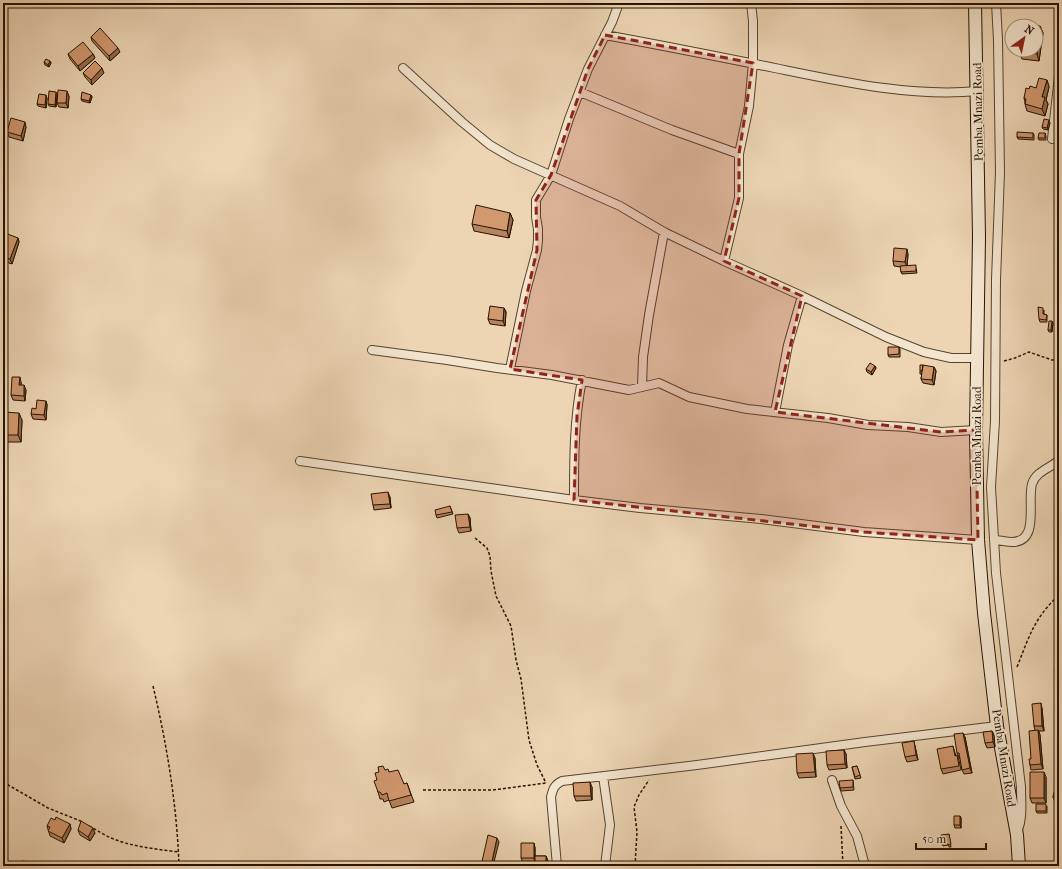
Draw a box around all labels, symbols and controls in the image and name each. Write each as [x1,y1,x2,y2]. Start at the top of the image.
north arrow [1004,18,1044,58]
text: N [1022,22,1037,38]
street label: Pemba Mnazi Road [970,62,986,162]
street label: Pemba Mnazi Road [970,386,984,485]
street label: Pemba Mnazi Road [989,708,1019,808]
scale bar [916,825,986,851]
text: 50 m [922,832,946,846]

